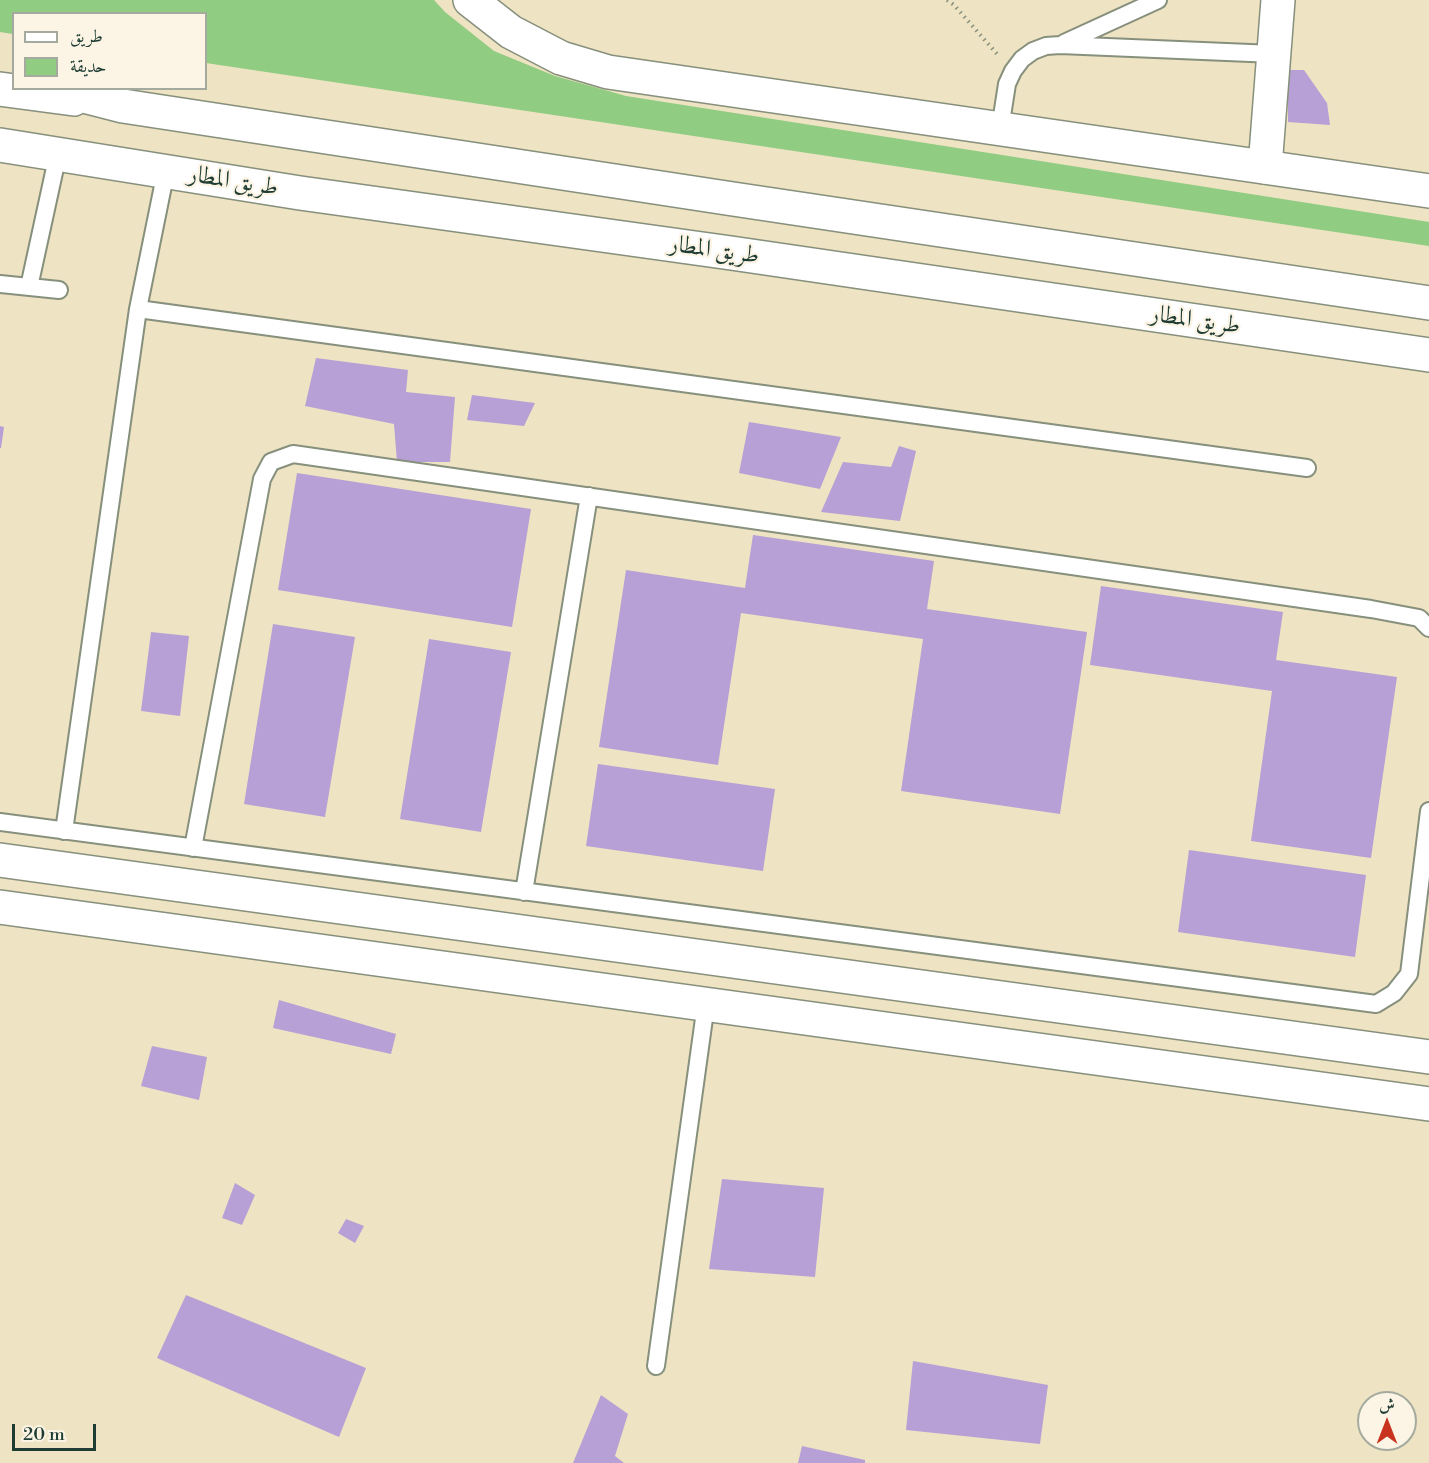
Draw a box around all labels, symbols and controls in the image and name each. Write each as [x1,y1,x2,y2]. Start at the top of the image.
legend [12,12,207,90]
text: طريق [70,25,103,48]
text: حديقة [70,55,106,78]
street label: طريق المطار [186,161,280,203]
street label: طريق المطار [667,230,761,272]
street label: طريق المطار [1148,300,1242,342]
north arrow [1357,1391,1417,1451]
text: ش [1379,1395,1395,1415]
scale bar [15,1412,99,1450]
text: 20 m [23,1423,65,1446]

